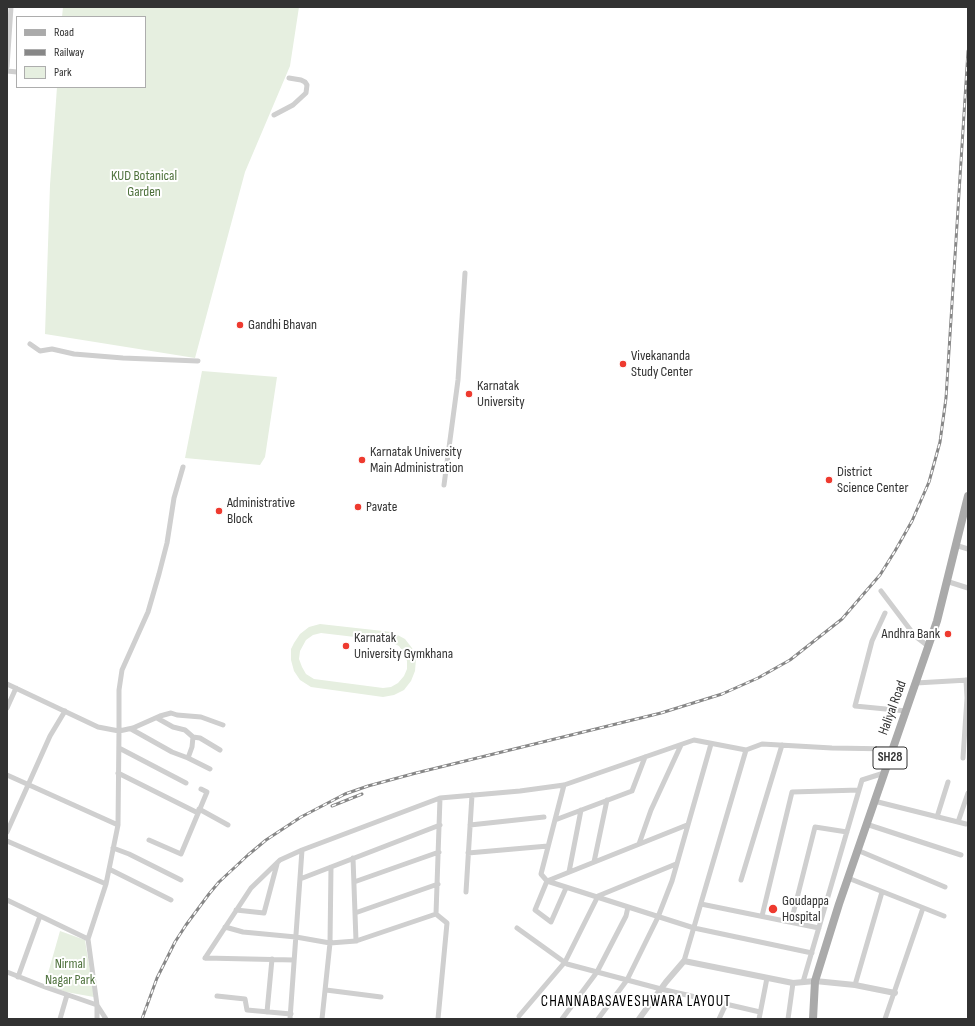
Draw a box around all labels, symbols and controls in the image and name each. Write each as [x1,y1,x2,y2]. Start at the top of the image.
legend [16,16,146,88]
text: Road [54,25,74,40]
text: Railway [54,45,84,60]
text: Park [54,65,72,80]
park label: KUD Botanical Garden [111,168,177,200]
place label: Gandhi Bhavan [248,317,317,333]
marker: Gandhi Bhavan [235,320,245,330]
place label: Vivekananda Study Center [631,348,693,380]
marker: Vivekananda Study Center [618,359,628,369]
place label: Karnatak University [477,378,525,410]
marker: Karnatak University [464,389,474,399]
place label: Karnatak University Main Administration [370,444,464,476]
marker: Karnatak University Main Administration [357,455,367,465]
place label: District Science Center [837,464,908,496]
marker: District Science Center [824,475,834,485]
place label: Administrative Block [227,495,295,528]
place label: Pavate [366,499,397,515]
marker: Pavate [353,502,363,512]
marker: Administrative Block [214,506,224,516]
place label: Andhra Bank [882,626,940,642]
marker: Andhra Bank [943,629,953,639]
place label: Karnatak University Gymkhana [354,630,453,662]
marker: Karnatak University Gymkhana [341,641,351,651]
street label: Haliyal Road [875,678,911,738]
road number: SH28 [873,747,907,769]
place label: Goudappa Hospital [782,893,829,926]
marker: Goudappa Hospital [767,903,779,915]
park label: Nirmal Nagar Park [45,956,95,988]
district label: CHANNABASAVESHWARA LAYOUT [541,993,731,1011]

